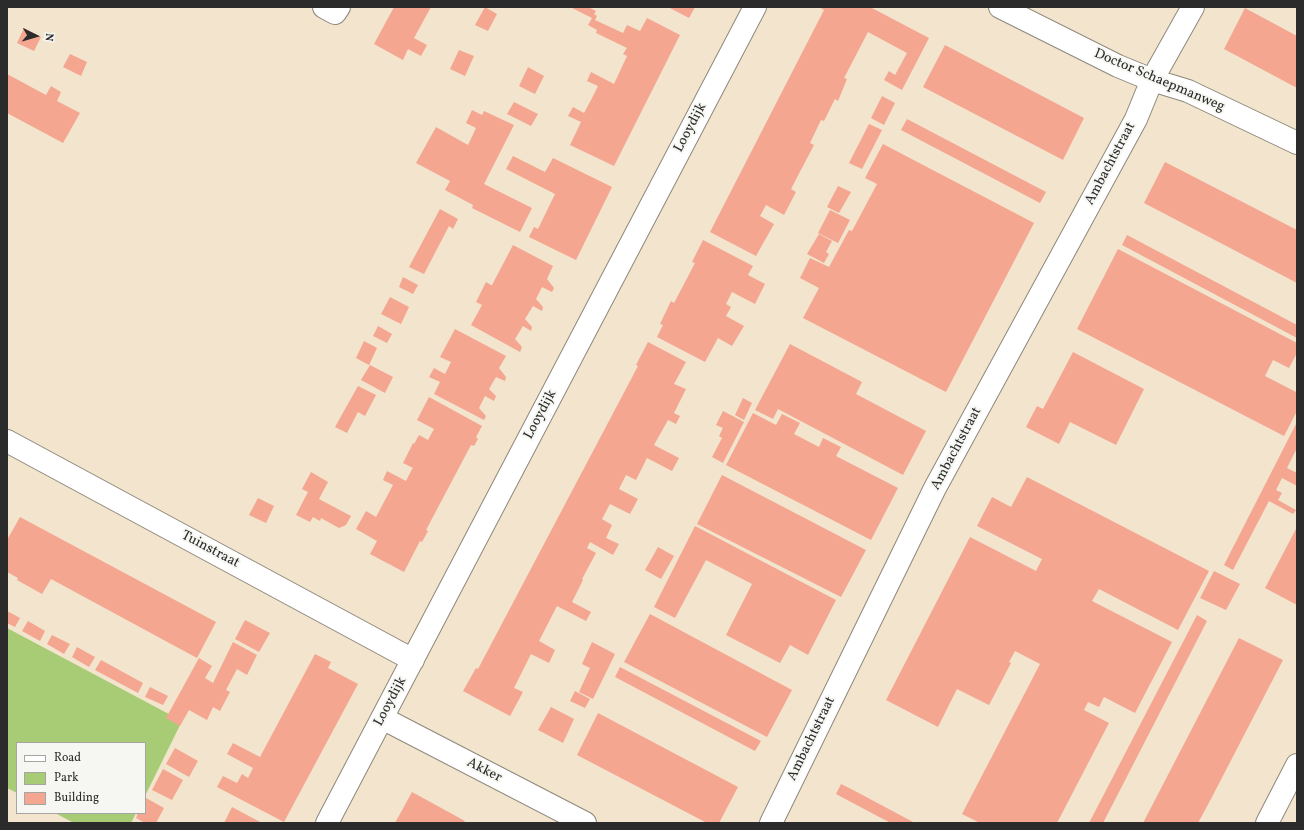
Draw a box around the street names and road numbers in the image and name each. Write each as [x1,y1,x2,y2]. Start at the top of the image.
street label: Doctor Schaepmanweg [1091,46,1227,116]
street label: Looydijk [671,100,711,156]
street label: Ambachtstraat [1082,120,1140,208]
street label: Looydijk [521,387,561,443]
street label: Ambachtstraat [928,405,986,493]
street label: Tuinstraat [178,528,242,572]
street label: Looydijk [371,674,411,730]
street label: Ambachtstraat [784,694,840,784]
street label: Akker [464,755,504,787]

